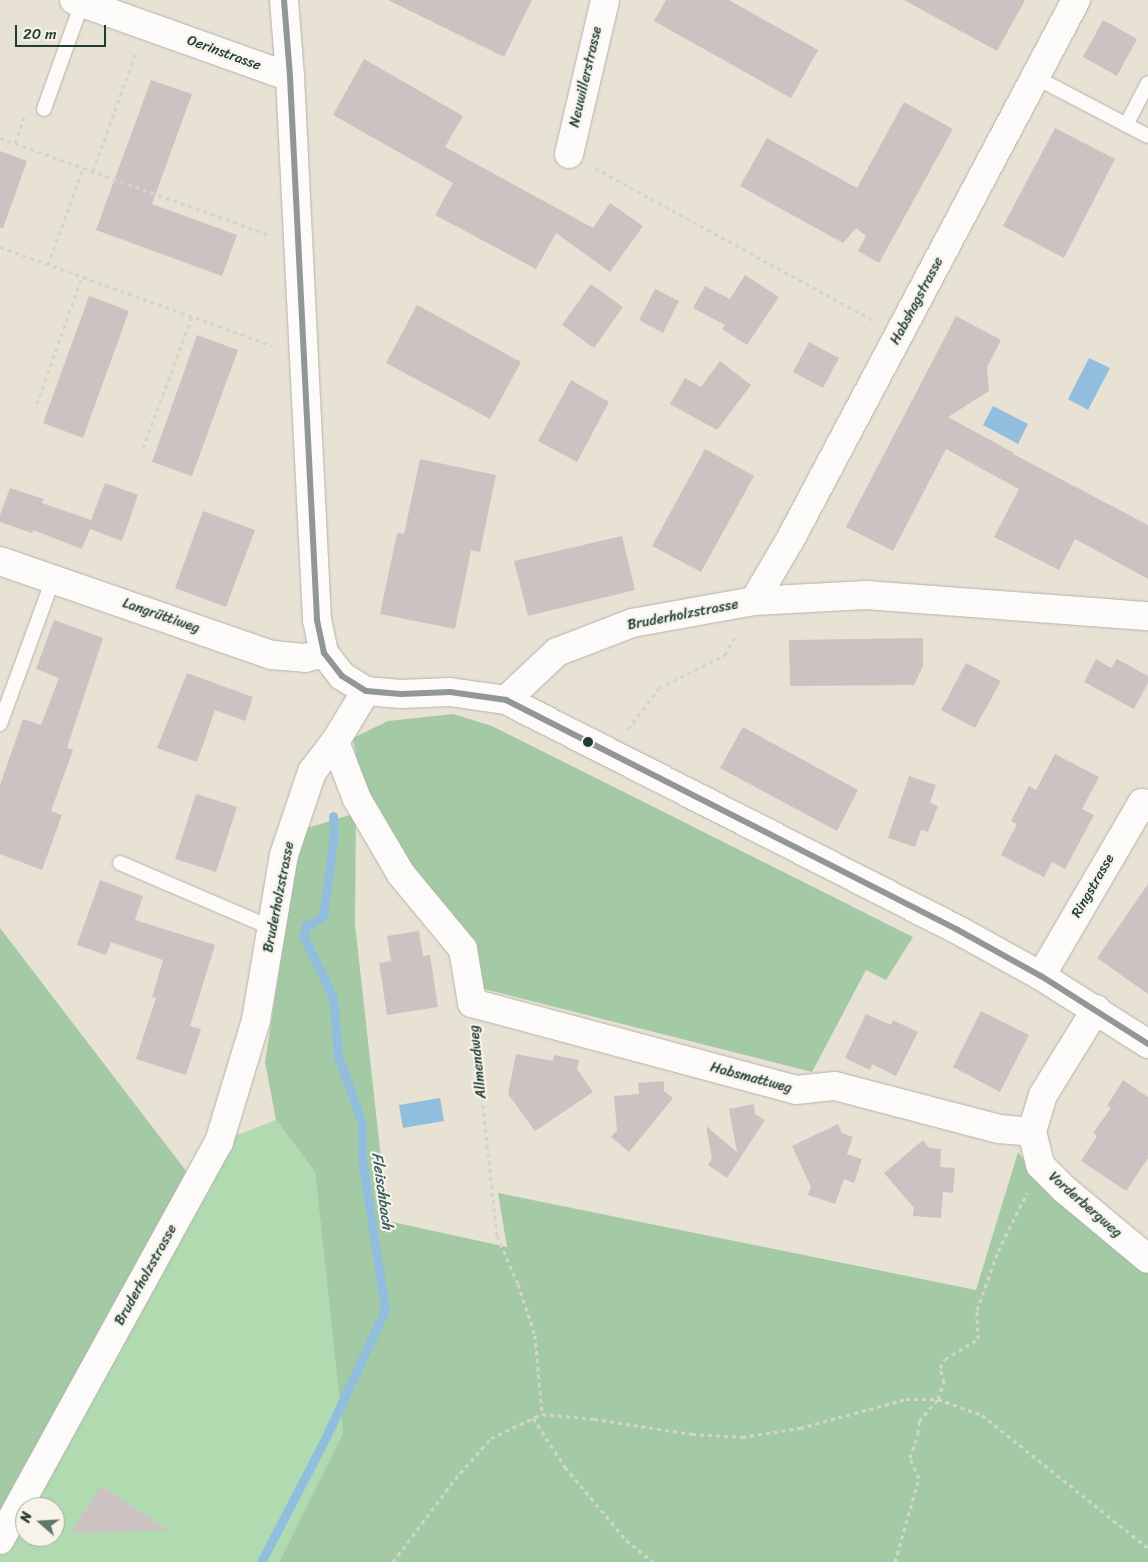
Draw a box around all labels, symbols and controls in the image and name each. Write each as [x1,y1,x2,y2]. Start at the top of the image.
scale bar [18,15,109,47]
text: 20 m [23,21,57,47]
street label: Neuwillerstrasse [566,25,606,129]
street label: Oerinstrasse [185,32,263,74]
street label: Habshagstrasse [887,254,947,348]
street label: Langrüttiweg [120,595,202,637]
street label: Bruderholzstrasse [626,596,740,634]
unlabelled marker [583,737,593,747]
street label: Bruderholzstrasse [260,840,298,954]
street label: Ringstrasse [1068,851,1118,921]
street label: Allmendweg [466,1024,490,1100]
street label: Habsmattweg [708,1059,794,1097]
water label: Fleischbach [368,1151,396,1231]
street label: Vorderbergweg [1045,1169,1125,1241]
street label: Bruderholzstrasse [111,1222,181,1328]
north arrow [15,1497,65,1547]
text: N [13,1509,40,1526]

